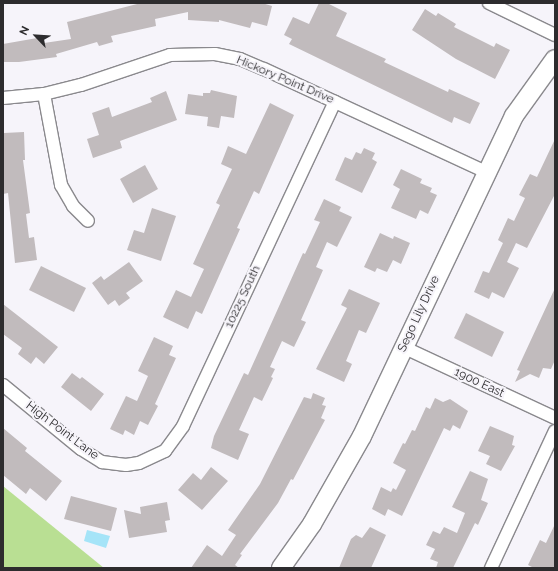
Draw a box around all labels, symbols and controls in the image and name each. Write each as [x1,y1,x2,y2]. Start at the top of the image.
north arrow [16,16,56,56]
text: N [17,24,32,37]
street label: Hickory Point Drive [234,53,336,107]
street label: 10225 South [222,264,264,330]
street label: Sego Lily Drive [395,273,443,355]
street label: 1900 East [452,365,506,401]
street label: High Point Lane [23,399,101,463]

